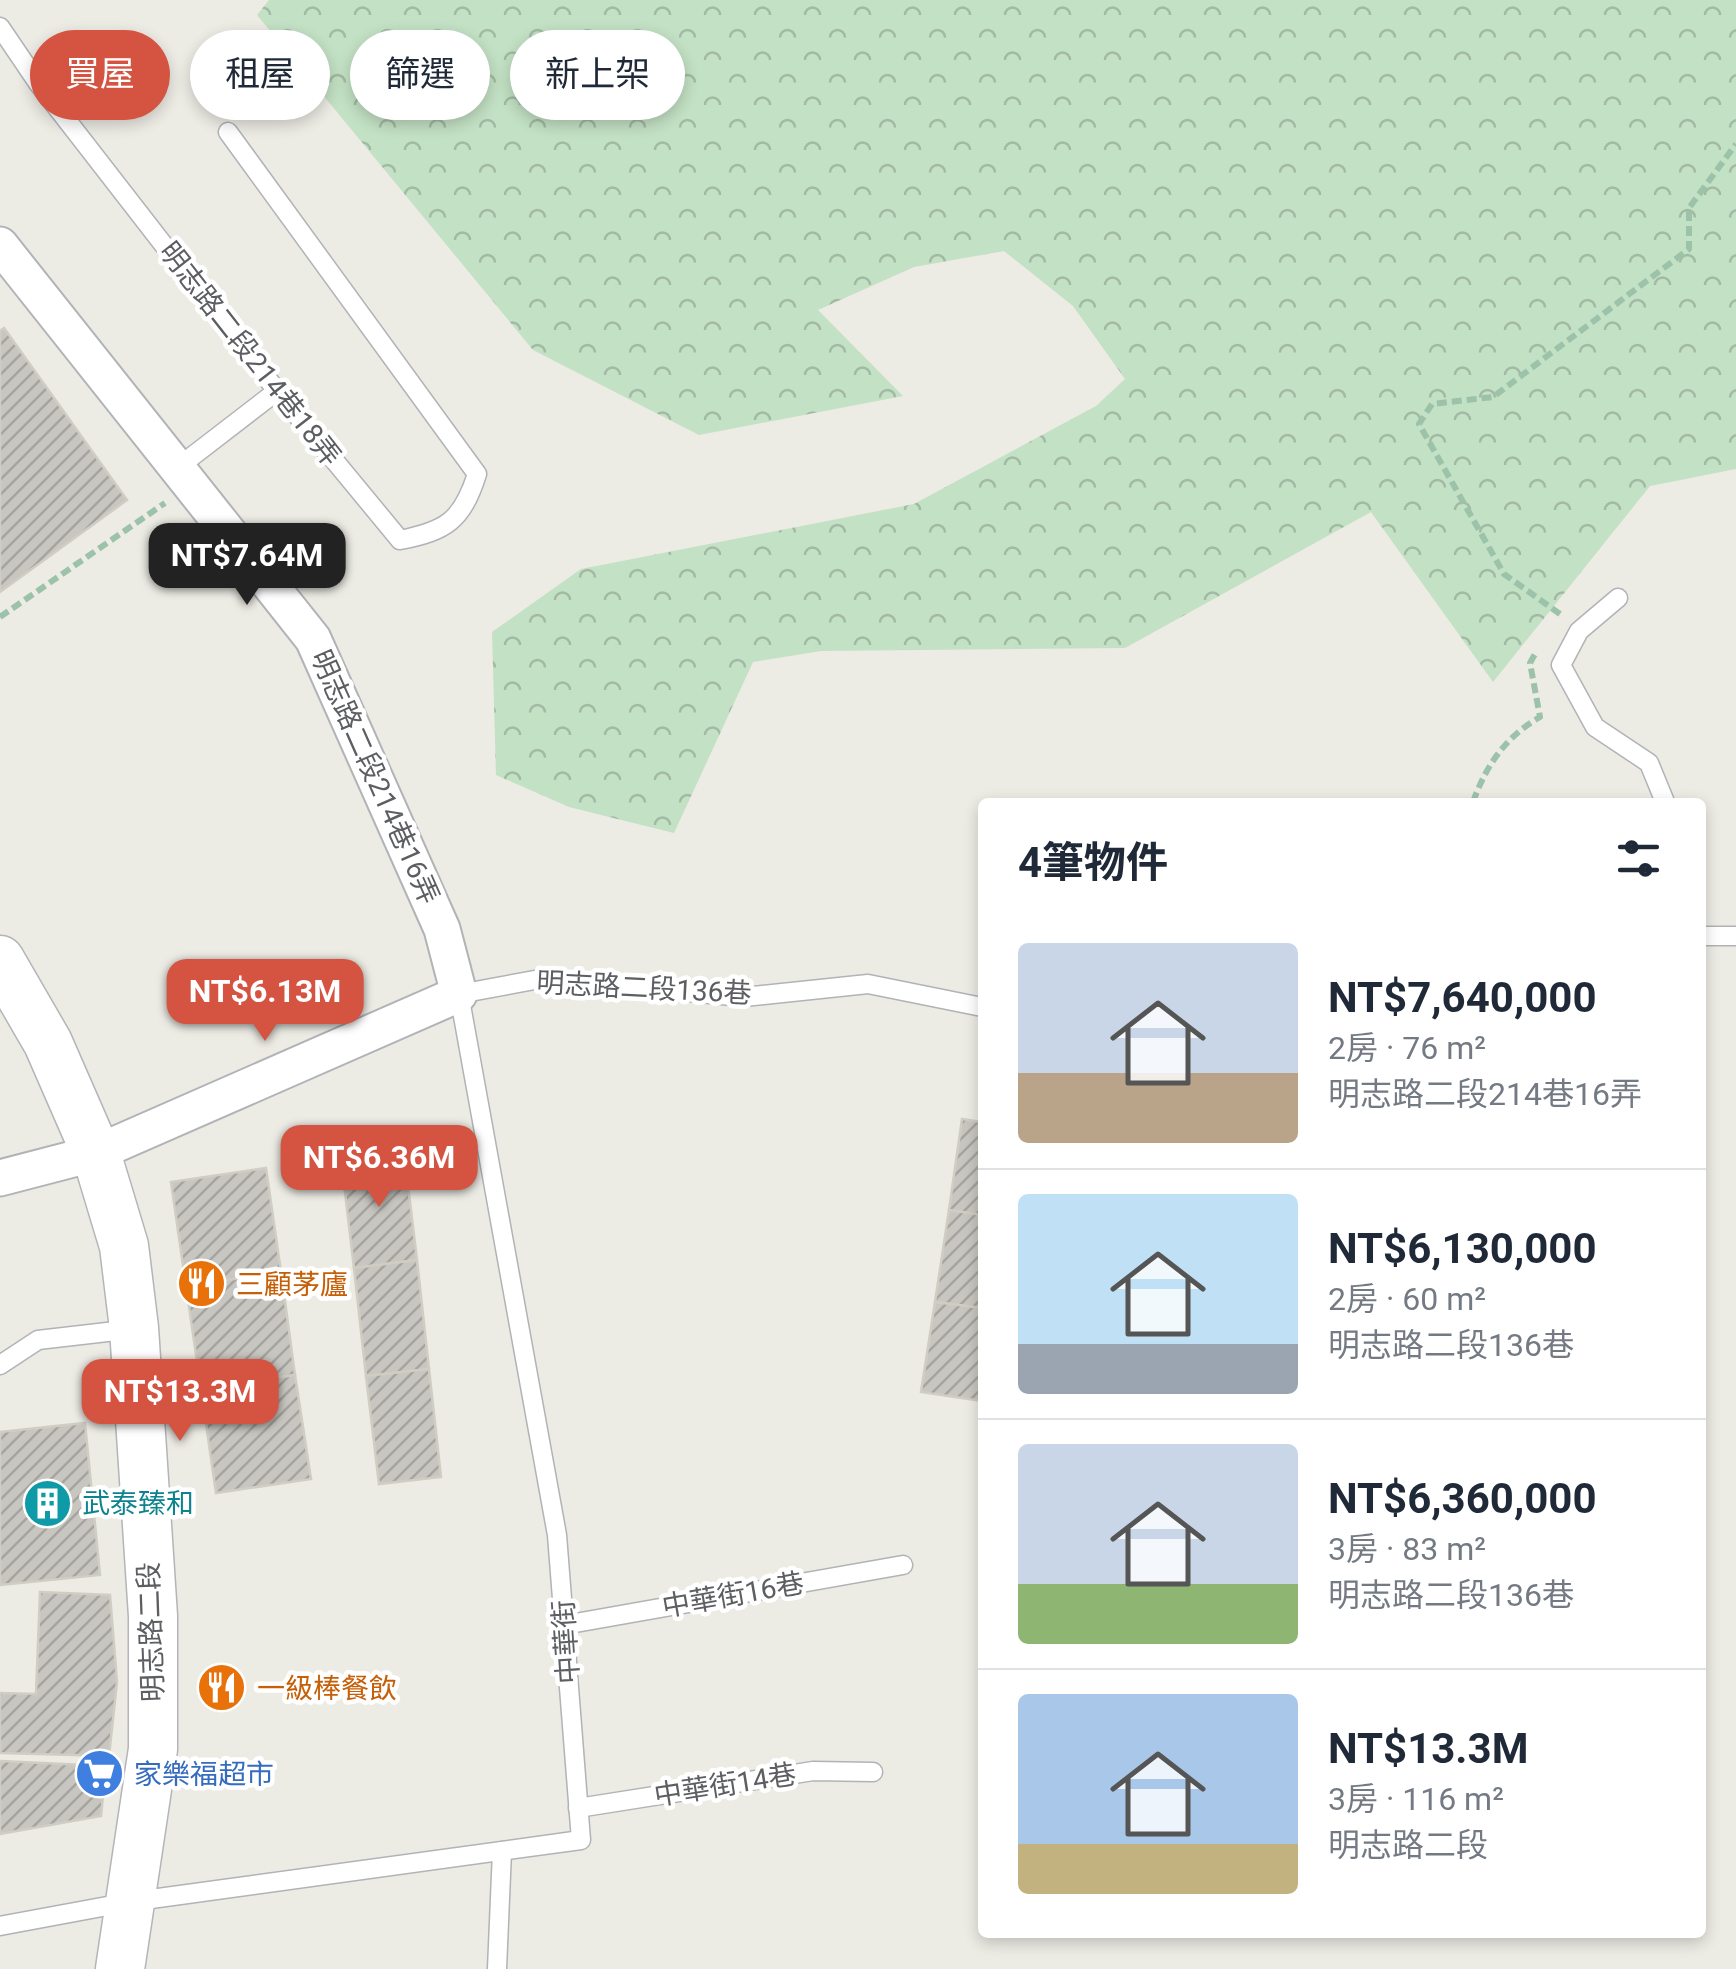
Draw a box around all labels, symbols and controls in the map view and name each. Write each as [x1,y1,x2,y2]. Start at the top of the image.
chip: 買屋 [30,30,170,120]
chip: 租屋 [190,30,330,120]
chip: 篩選 [350,30,490,120]
chip: 新上架 [510,30,685,120]
street label: 明志路二段214巷18弄 [152,236,348,472]
pin: NT$7.64M [144,523,350,608]
text: NT$7.64M [171,536,323,574]
street label: 明志路二段214巷16弄 [304,645,446,909]
icon: filters [1611,831,1666,886]
text: 4筆物件 [1018,838,1168,887]
pin: NT$6.13M [162,959,368,1044]
street label: 明志路二段136巷 [536,966,752,1010]
text: NT$6.13M [189,972,341,1010]
text: NT$7,640,000 [1328,973,1597,1022]
icon: home [1098,983,1218,1103]
text: 2房 · 76 m² [1328,1029,1486,1067]
text: 明志路二段214巷16弄 [1328,1075,1642,1113]
pin: NT$6.36M [276,1125,482,1210]
text: NT$6.36M [303,1138,455,1176]
text: NT$6,130,000 [1328,1224,1597,1273]
icon: home [1098,1234,1218,1354]
restaurant icon: 三顧茅廬 [175,1258,227,1310]
place label: 三顧茅廬 [236,1268,348,1301]
text: 2房 · 60 m² [1328,1280,1486,1318]
text: 明志路二段136巷 [1328,1326,1574,1364]
pin: NT$13.3M [77,1359,283,1444]
text: NT$13.3M [104,1372,256,1410]
text: NT$6,360,000 [1328,1474,1597,1523]
building icon: 武泰臻和 [21,1477,73,1529]
icon: home [1098,1484,1218,1604]
place label: 武泰臻和 [82,1487,194,1520]
text: 3房 · 83 m² [1328,1530,1486,1568]
street label: 明志路二段 [132,1561,170,1703]
street label: 中華街16巷 [659,1566,807,1624]
text: 明志路二段136巷 [1328,1576,1574,1614]
street label: 中華街 [547,1599,585,1685]
restaurant icon: 一級棒餐飲 [196,1662,248,1714]
place label: 一級棒餐飲 [257,1672,397,1705]
text: NT$13.3M [1328,1724,1528,1773]
icon: home [1098,1734,1218,1854]
supermarket icon: 家樂福超市 [73,1748,125,1800]
street label: 中華街14巷 [652,1757,798,1813]
place label: 家樂福超市 [134,1758,274,1791]
text: 3房 · 116 m² [1328,1780,1504,1818]
text: 明志路二段 [1328,1826,1488,1864]

